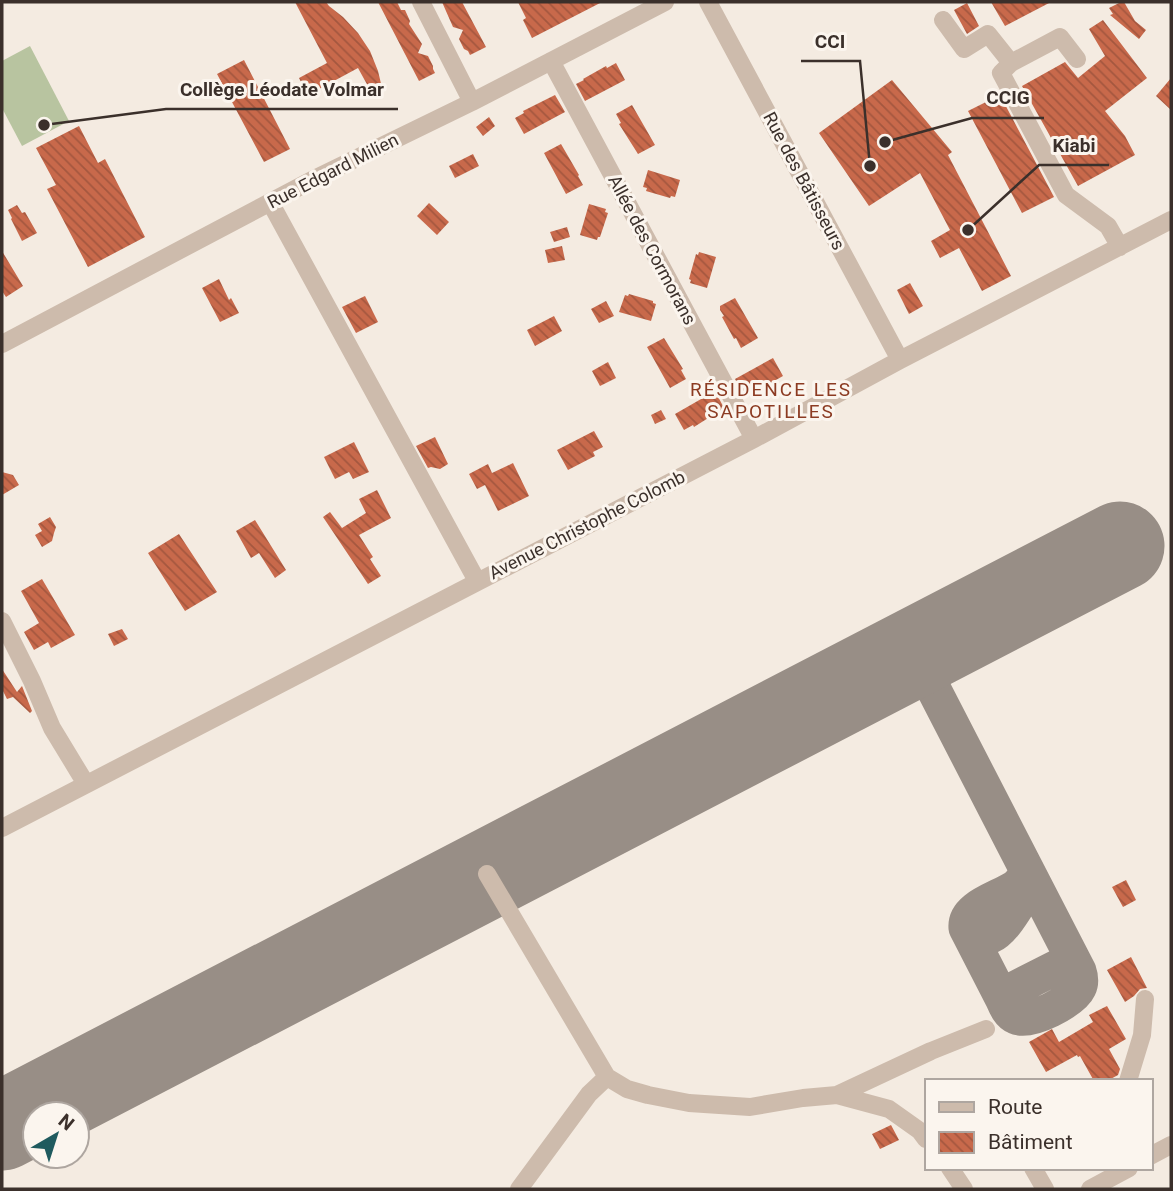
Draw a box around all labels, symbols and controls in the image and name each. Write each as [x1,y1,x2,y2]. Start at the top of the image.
callout: CCI [801,21,860,61]
text: CCI [815,30,845,53]
callout: Collège Léodate Volmar [166,69,398,109]
text: Collège Léodate Volmar [180,78,384,101]
callout: CCIG [972,78,1044,118]
text: CCIG [986,86,1030,109]
street label: Rue des Bâtisseurs [759,108,850,253]
callout: Kiabi [1039,125,1109,165]
street label: Rue Edgard Milien [264,129,402,213]
text: Kiabi [1053,134,1096,157]
street label: Allée des Cormorans [604,171,701,328]
district label: RÉSIDENCE LES SAPOTILLES [690,378,852,423]
street label: Avenue Christophe Colomb [485,466,688,583]
legend [925,1079,1152,1170]
text: Route [988,1095,1043,1119]
north arrow [21,1100,91,1170]
text: N [54,1109,79,1135]
text: Bâtiment [988,1130,1073,1154]

